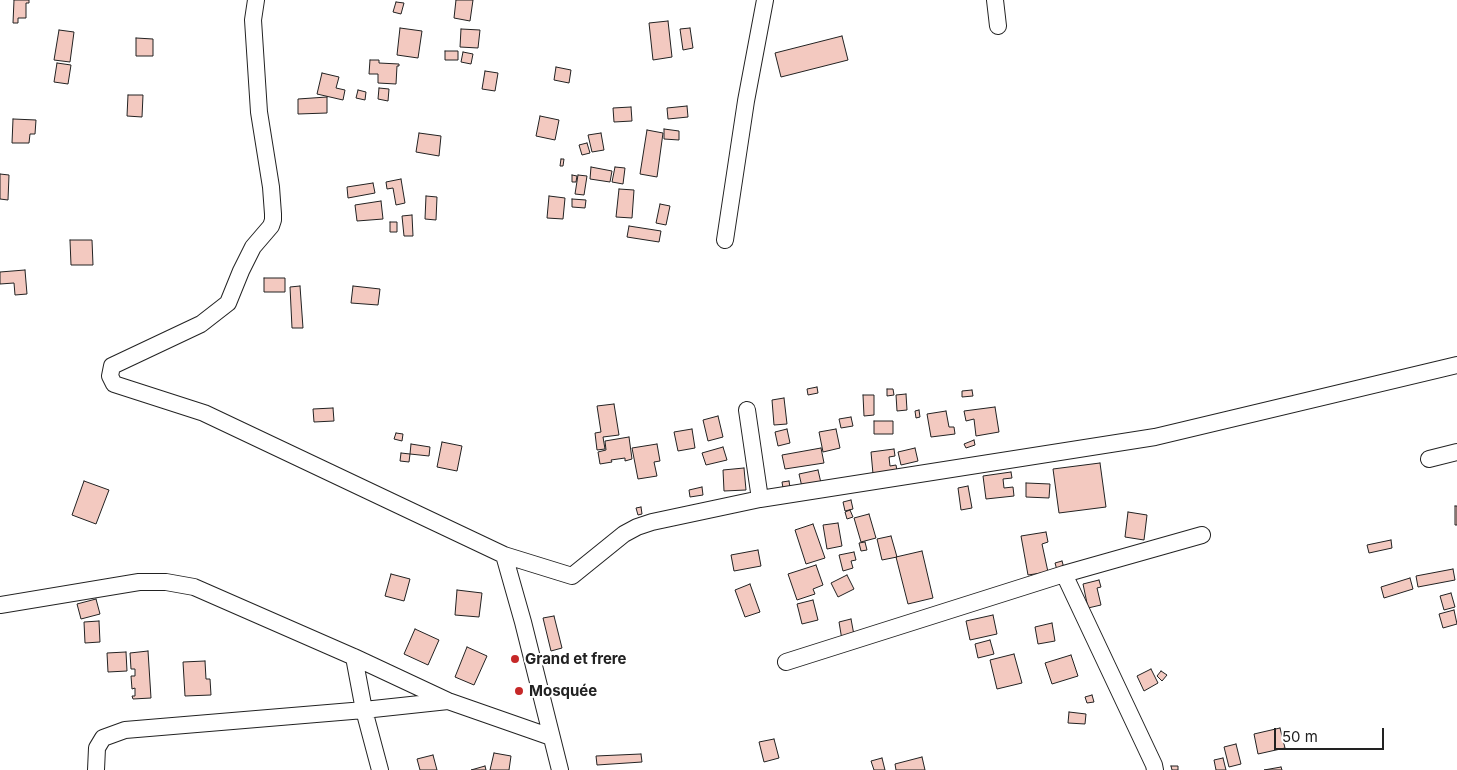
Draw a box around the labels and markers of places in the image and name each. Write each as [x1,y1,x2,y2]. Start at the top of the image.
place label: Grand et frere [525,650,627,668]
marker: Grand et frere [509,653,521,665]
place label: Mosquée [529,682,597,700]
marker: Mosquée [513,685,525,697]

